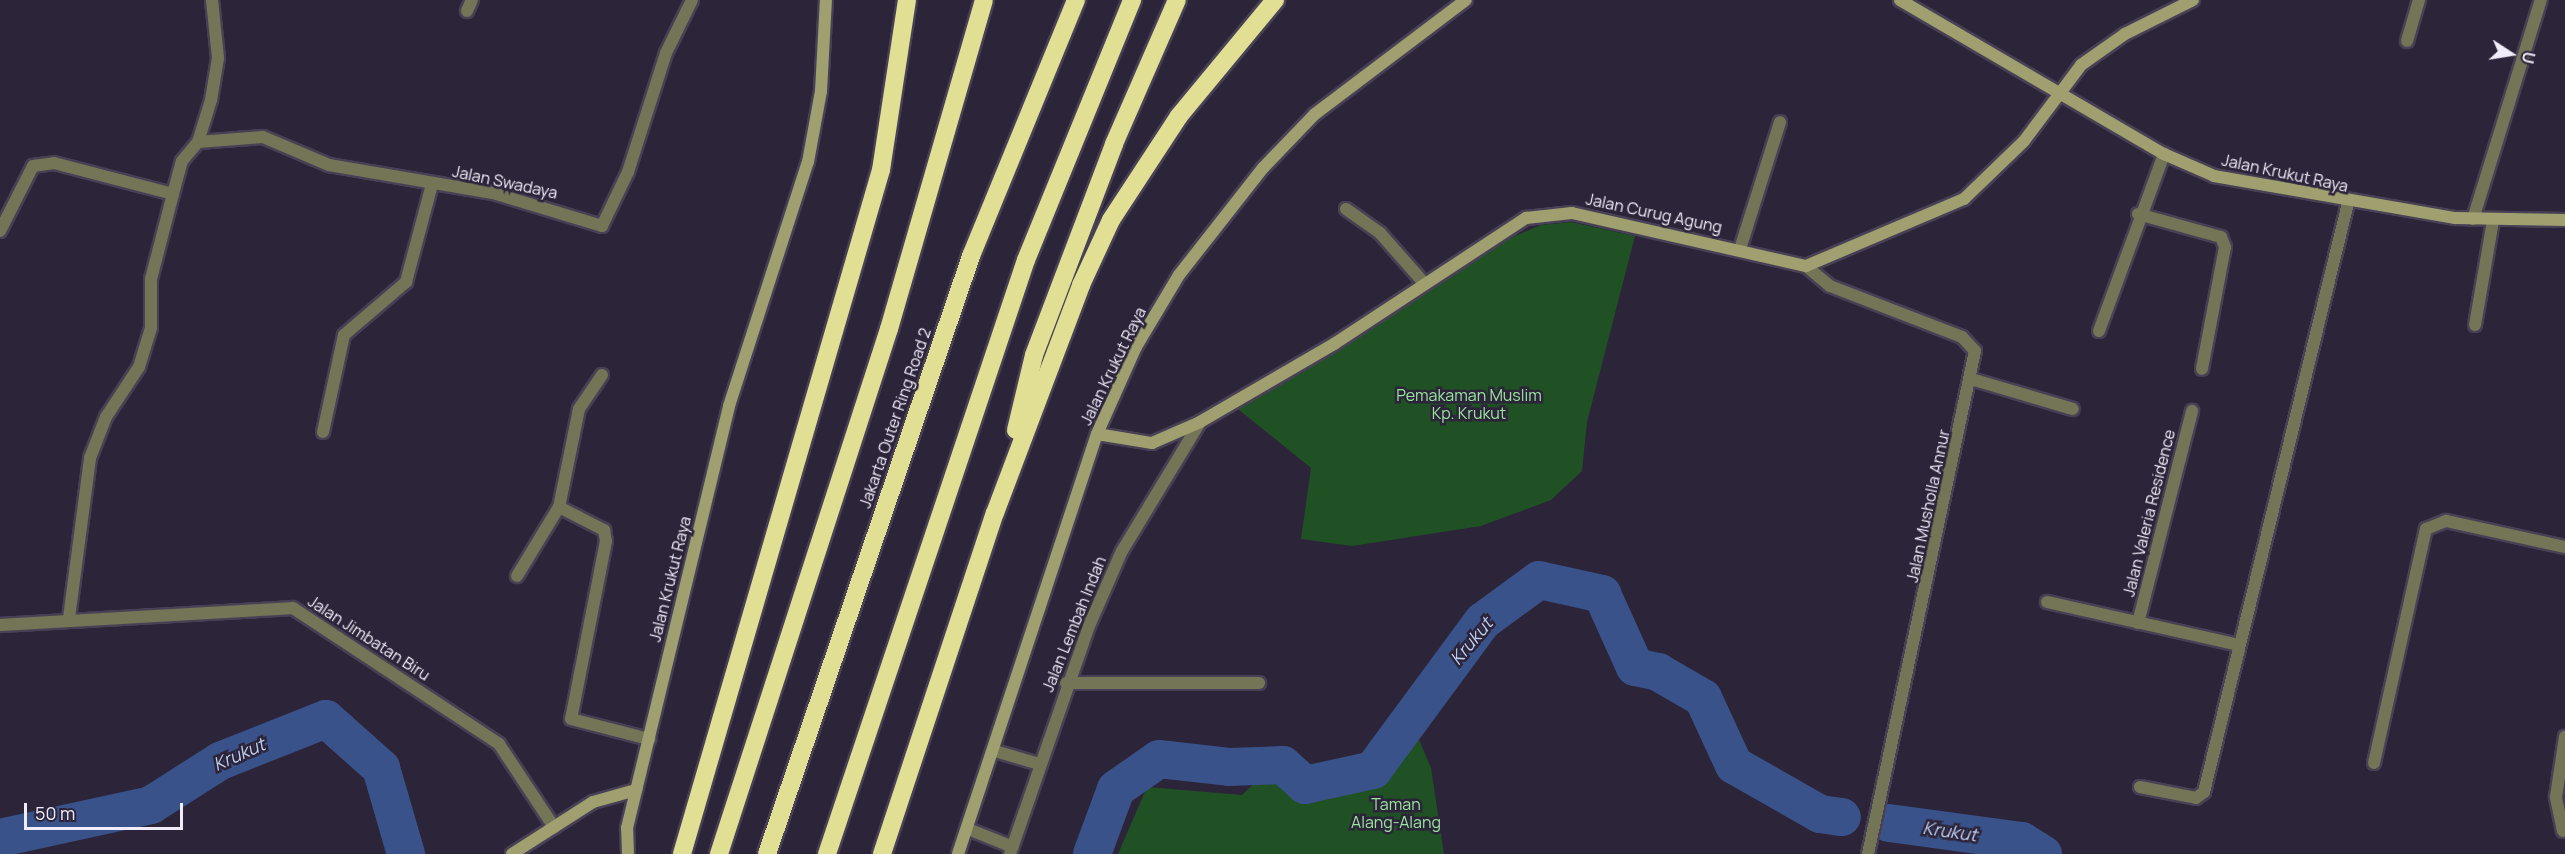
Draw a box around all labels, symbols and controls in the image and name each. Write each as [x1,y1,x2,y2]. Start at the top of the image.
north arrow [2481,24,2541,84]
text: U [2517,50,2541,66]
street label: Jalan Krukut Raya [2220,150,2350,196]
street label: Jalan Swadaya [451,161,559,203]
street label: Jalan Curug Agung [1584,189,1724,237]
street label: Jalan Krukut Raya [1076,304,1150,428]
street label: Jakarta Outer Ring Road 2 [855,325,935,511]
park label: Pemakaman Muslim Kp. Krukut [1396,385,1542,423]
street label: Jalan Valeria Residence [2119,427,2179,599]
street label: Jalan Musholla Annur [1902,428,1954,584]
street label: Jalan Krukut Raya [645,514,695,644]
street label: Jalan Lembah Indah [1038,553,1110,695]
street label: Jalan Jimbatan Biru [304,591,434,685]
water label: Krukut [1445,613,1497,669]
water label: Krukut [210,733,268,775]
scale bar [27,791,186,829]
park label: Taman Alang-Alang [1351,794,1441,832]
text: 50 m [35,801,75,825]
water label: Krukut [1921,816,1979,846]

